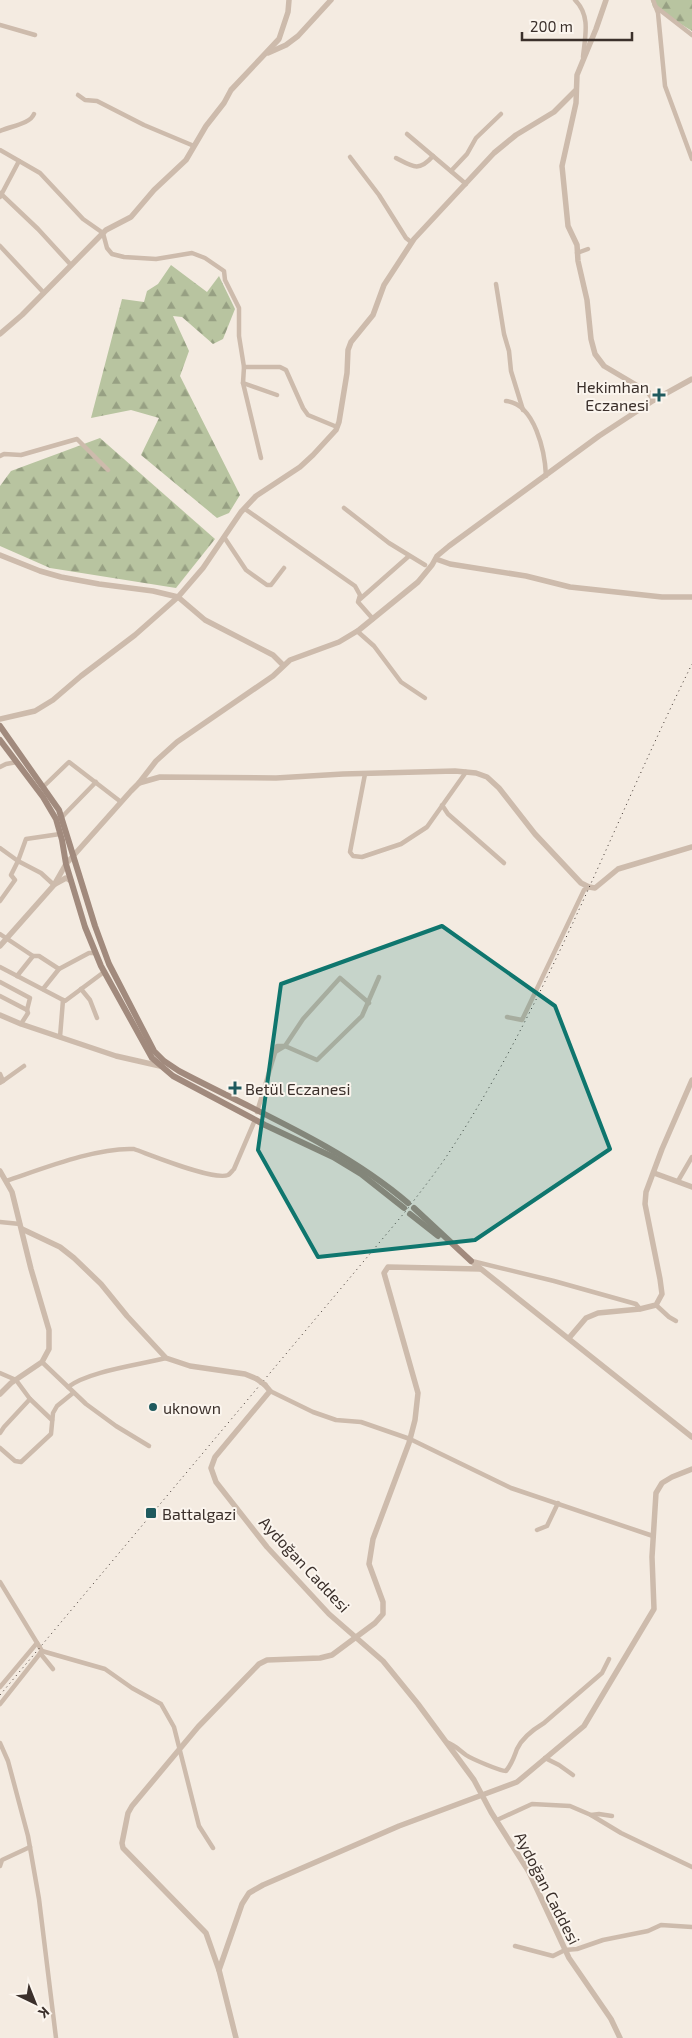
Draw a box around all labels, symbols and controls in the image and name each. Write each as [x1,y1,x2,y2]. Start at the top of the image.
scale bar [522,10,632,42]
text: 200 m [530,17,573,35]
place label: Hekimhan Eczanesi [576,377,649,414]
marker: Hekimhan Eczanesi [653,389,665,401]
place label: Betül Eczanesi [245,1079,350,1098]
marker: Betül Eczanesi [229,1082,241,1094]
place label: uknown [163,1398,221,1417]
marker: uknown [147,1401,159,1413]
place label: Battalgazi [162,1504,236,1523]
marker: Battalgazi [144,1506,158,1520]
street label: Aydoğan Caddesi [256,1512,354,1616]
street label: Aydoğan Caddesi [511,1829,585,1947]
north arrow [10,1978,60,2028]
text: K [35,2004,53,2022]

